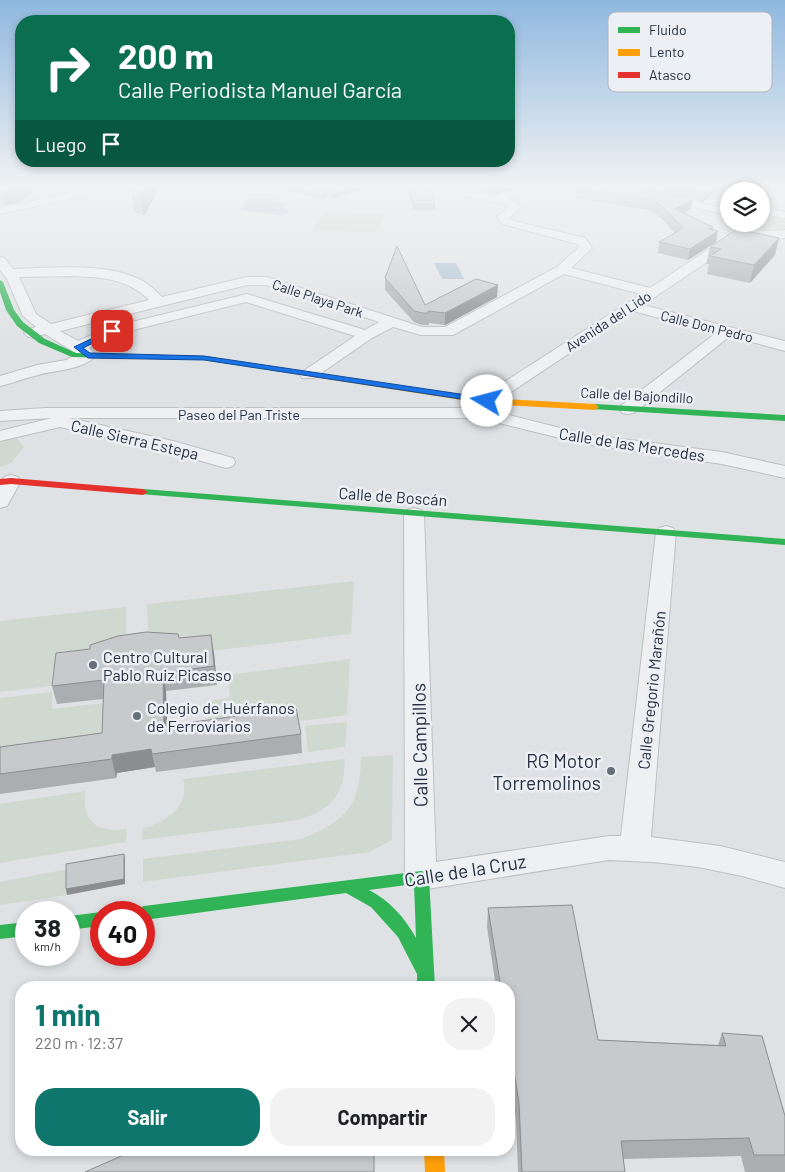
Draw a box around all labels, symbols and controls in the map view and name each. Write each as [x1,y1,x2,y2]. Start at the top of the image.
legend [608,12,772,92]
text: Fluido [649,21,687,38]
text: 200 m [118,34,214,76]
icon: right [35,35,100,100]
text: Lento [649,43,684,60]
text: Atasco [649,66,691,83]
text: Calle Periodista Manuel García [118,76,402,102]
icon: arrive [97,130,125,158]
text: Luego [35,133,87,156]
map controls [720,182,770,232]
button: layers [720,182,770,232]
street label: Calle Playa Park [270,275,366,321]
street label: Avenida del Lido [562,287,654,355]
street label: Calle Don Pedro [659,306,755,346]
pin [91,310,133,352]
icon: arrive [98,317,126,345]
position arrow [460,374,512,426]
street label: Calle del Bajondillo [580,384,694,406]
street label: Paseo del Pan Triste [178,406,300,423]
street label: Calle Sierra Estepa [69,415,201,463]
street label: Calle de las Mercedes [558,423,706,465]
street label: Calle de Boscán [338,483,448,509]
street label: Calle Gregorio Marañón [633,610,669,770]
place label: Centro Cultural Pablo Ruiz Picasso [103,647,232,684]
marker: Centro Cultural Pablo Ruiz Picasso [87,659,99,671]
street label: Calle Campillos [406,683,432,807]
place label: Colegio de Huérfanos de Ferroviarios [147,698,295,735]
marker: Colegio de Huérfanos de Ferroviarios [131,710,143,722]
place label: RG Motor Torremolinos [493,749,601,794]
marker: RG Motor Torremolinos [605,765,617,777]
street label: Calle de la Cruz [402,849,528,891]
speed limit sign: 40 [90,901,155,966]
text: 38 [34,912,61,942]
text: km/h [34,939,61,953]
text: 1 min [35,996,101,1032]
button: close [443,998,495,1050]
text: 220 m · 12:37 [35,1033,123,1052]
button: Salir [35,1088,260,1146]
button: Compartir [270,1088,495,1146]

